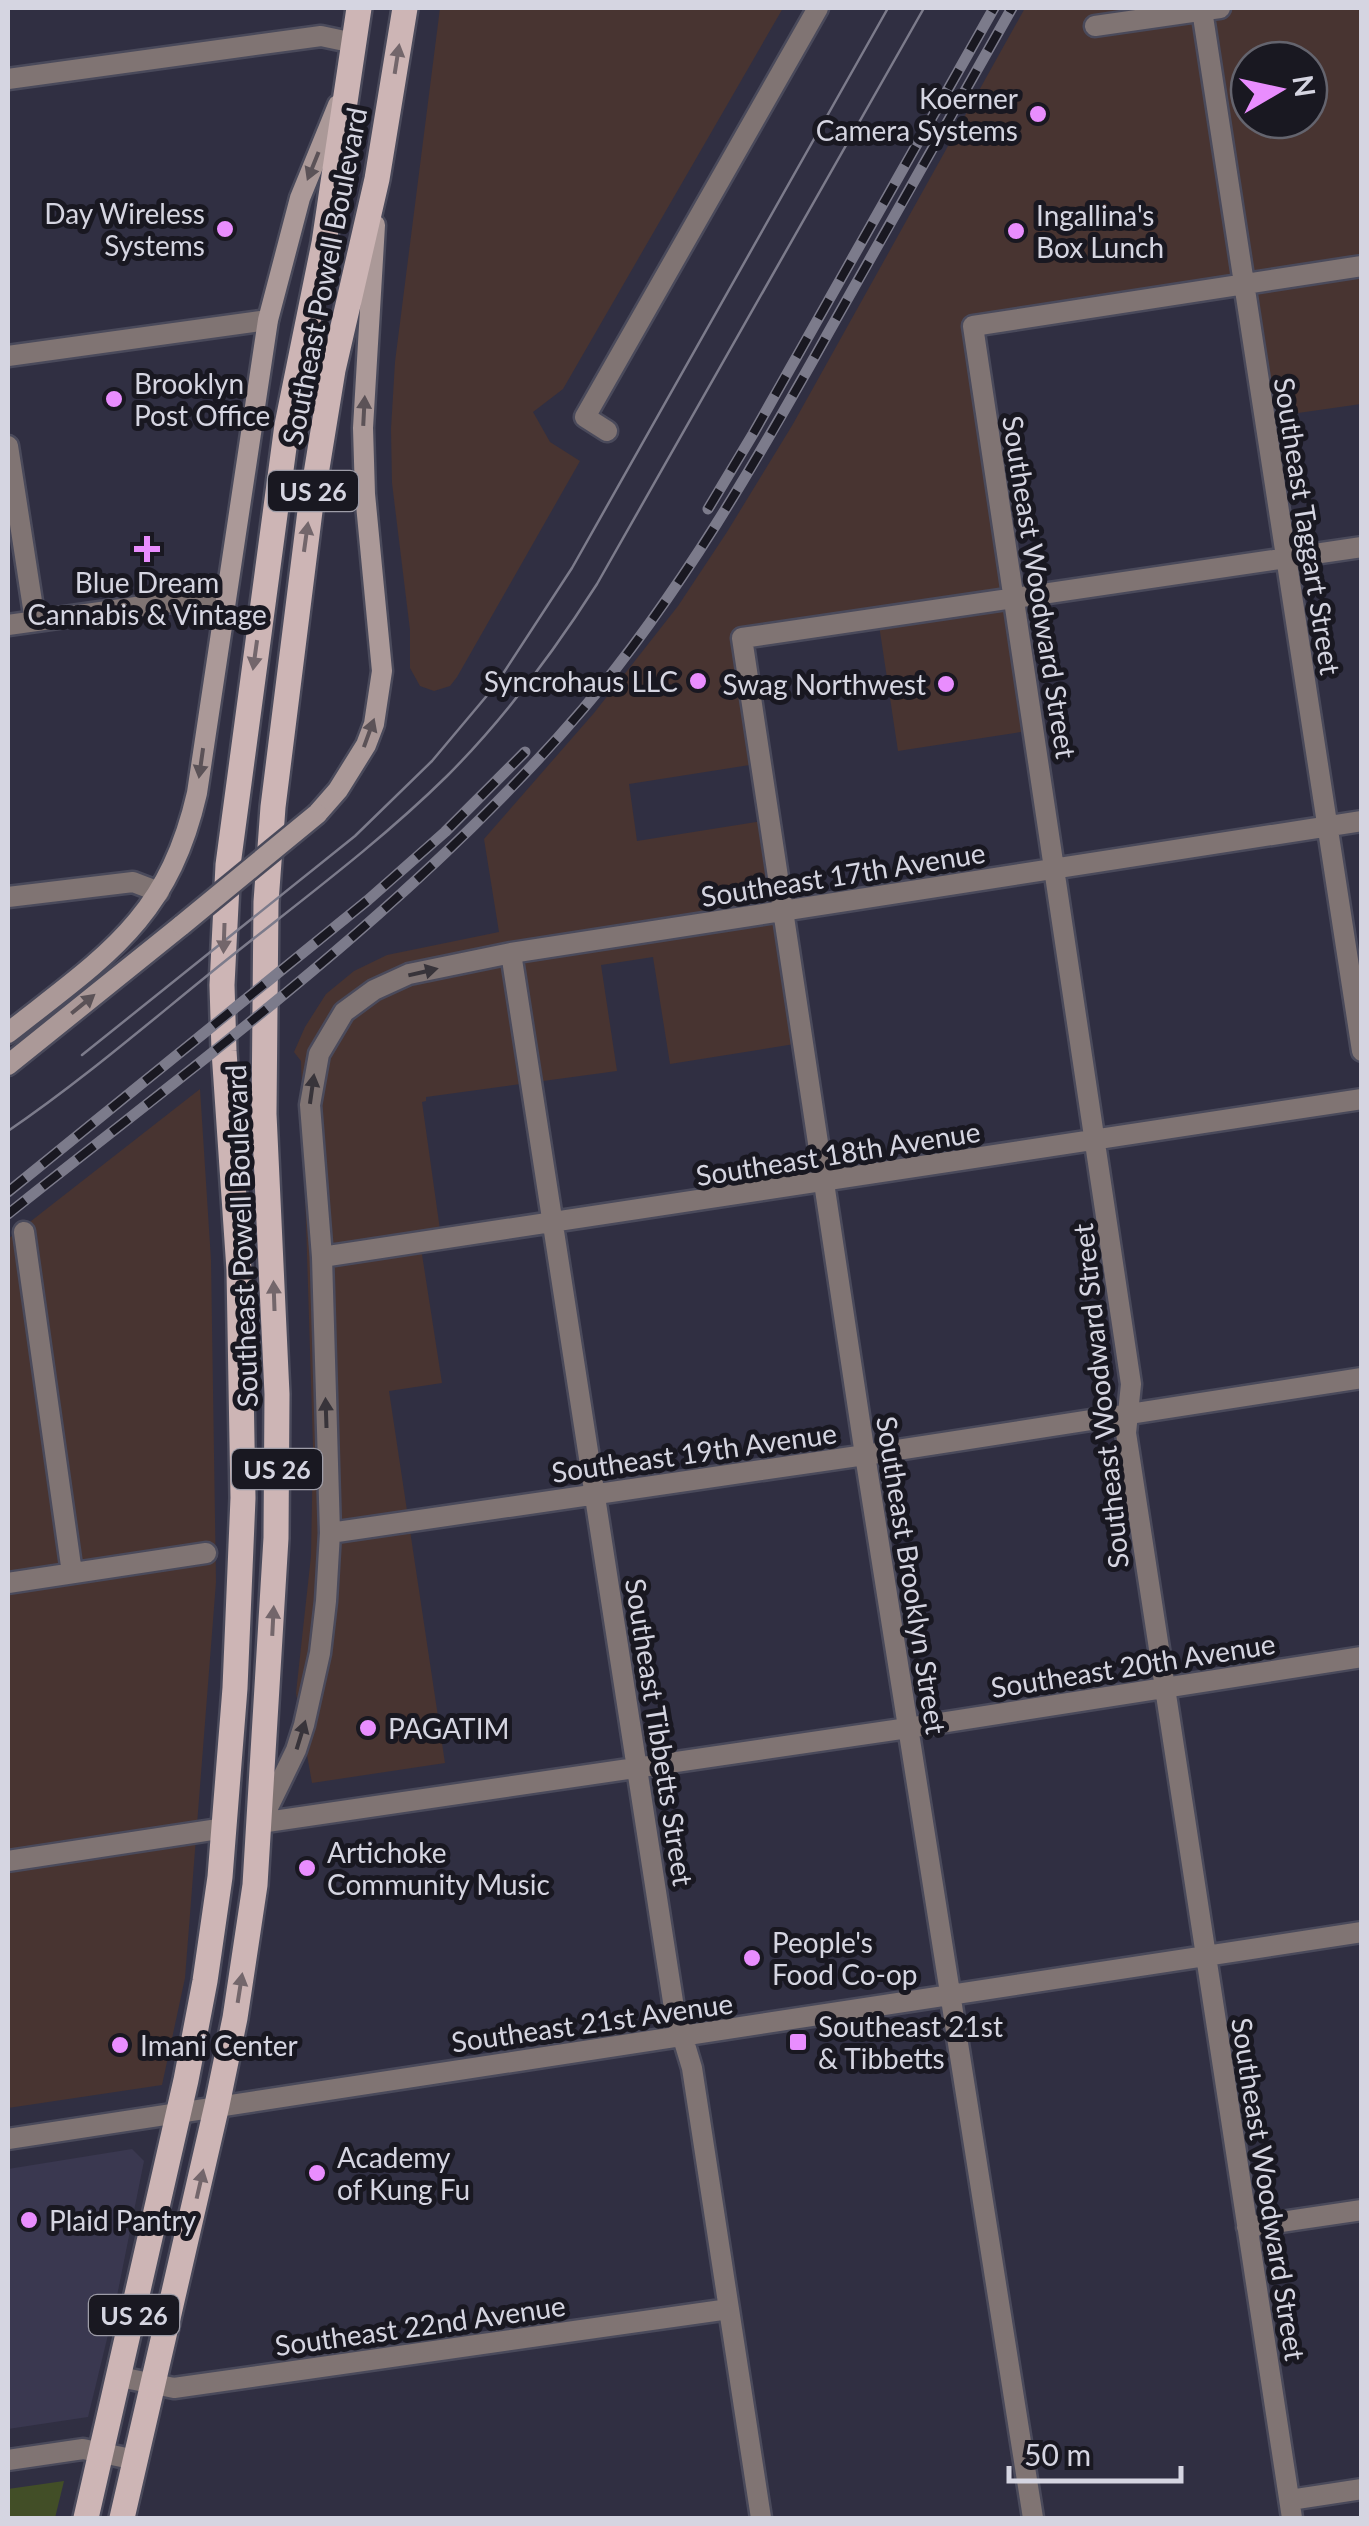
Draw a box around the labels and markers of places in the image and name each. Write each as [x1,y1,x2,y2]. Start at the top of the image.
place label: Koerner Camera Systems [816,81,1018,147]
marker: Koerner Camera Systems [1027,103,1049,125]
place label: Day Wireless Systems [44,196,205,262]
place label: Ingallina's Box Lunch [1036,198,1164,264]
marker: Day Wireless Systems [214,218,236,240]
marker: Ingallina's Box Lunch [1005,220,1027,242]
place label: Brooklyn Post Office [134,366,270,432]
marker: Brooklyn Post Office [103,388,125,410]
marker: Blue Dream Cannabis & Vintage [136,538,158,560]
place label: Blue Dream Cannabis & Vintage [27,565,267,631]
place label: Syncrohaus LLC [484,664,678,698]
place label: Swag Northwest [722,667,926,701]
marker: Syncrohaus LLC [687,670,709,692]
marker: Swag Northwest [935,673,957,695]
place label: PAGATIM [388,1711,510,1745]
marker: PAGATIM [357,1717,379,1739]
place label: Artichoke Community Music [327,1835,550,1901]
marker: Artichoke Community Music [296,1857,318,1879]
place label: People's Food Co-op [772,1925,918,1991]
marker: People's Food Co-op [741,1947,763,1969]
place label: Southeast 21st & Tibbetts [818,2009,1003,2075]
place label: Imani Center [140,2028,298,2062]
marker: Southeast 21st & Tibbetts [787,2031,809,2053]
marker: Imani Center [109,2034,131,2056]
place label: Academy of Kung Fu [337,2140,470,2206]
marker: Academy of Kung Fu [306,2162,328,2184]
place label: Plaid Pantry [49,2203,197,2237]
marker: Plaid Pantry [18,2209,40,2231]

